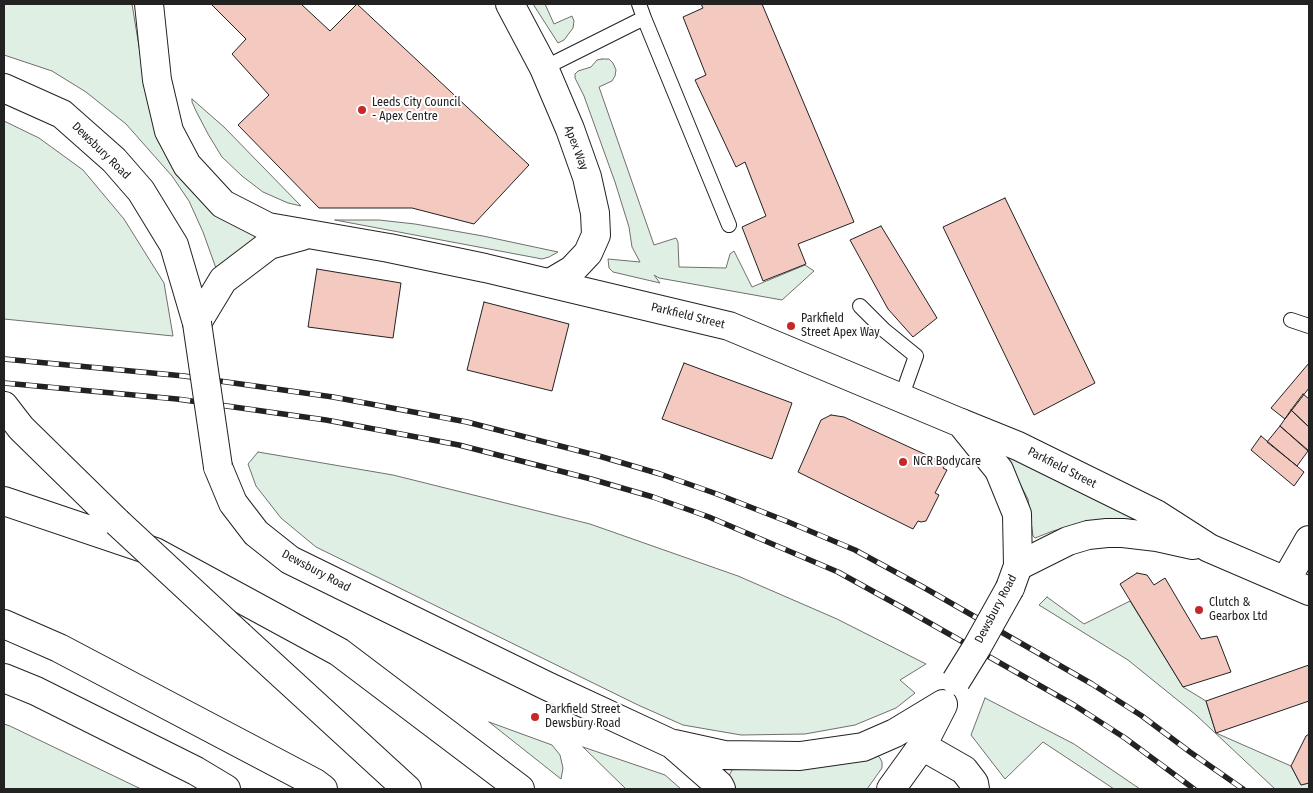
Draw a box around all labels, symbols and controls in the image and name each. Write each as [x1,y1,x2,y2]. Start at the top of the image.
place label: Leeds City Council - Apex Centre [372,96,461,124]
marker: Leeds City Council - Apex Centre [356,104,368,116]
street label: Dewsbury Road [69,120,133,182]
street label: Apex Way [561,124,591,172]
street label: Parkfield Street [650,300,726,332]
place label: Parkfield Street Apex Way [801,312,880,340]
marker: Parkfield Street Apex Way [785,320,797,332]
street label: Parkfield Street [1025,444,1099,492]
place label: NCR Bodycare [913,455,981,469]
marker: NCR Bodycare [897,456,909,468]
street label: Dewsbury Road [279,547,353,595]
street label: Dewsbury Road [972,572,1020,646]
place label: Clutch & Gearbox Ltd [1209,596,1268,624]
marker: Clutch & Gearbox Ltd [1193,604,1205,616]
place label: Parkfield Street Dewsbury Road [545,703,621,731]
marker: Parkfield Street Dewsbury Road [529,711,541,723]

